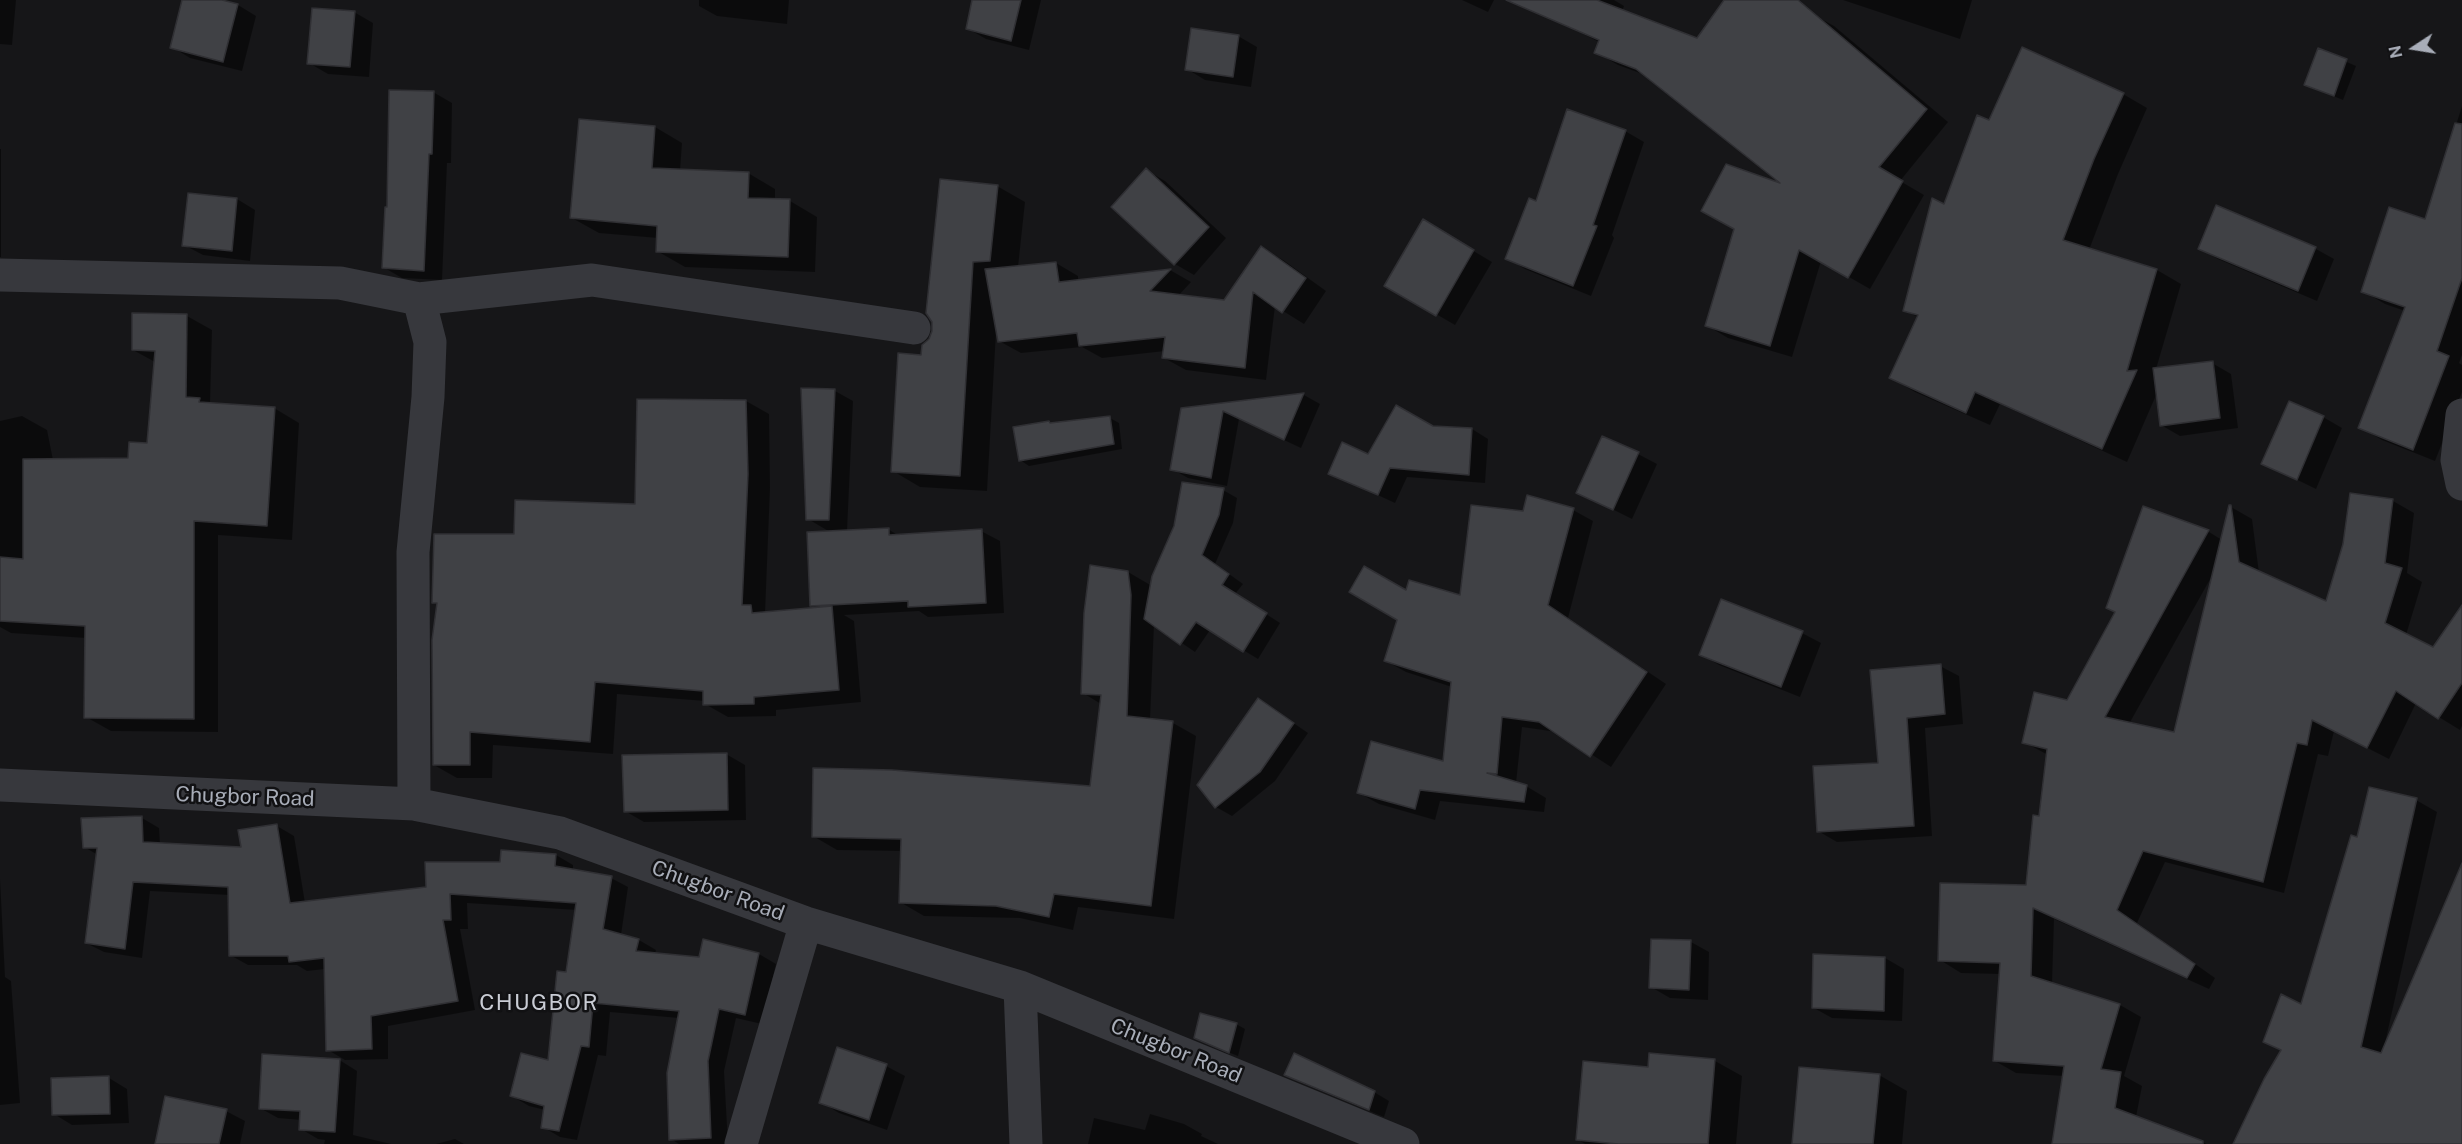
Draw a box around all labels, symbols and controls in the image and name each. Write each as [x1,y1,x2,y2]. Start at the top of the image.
north arrow [2384,18,2444,78]
text: N [2385,44,2406,60]
street label: Chugbor Road [175,782,315,812]
street label: Chugbor Road [648,855,788,927]
district label: CHUGBOR [479,990,599,1016]
street label: Chugbor Road [1107,1013,1245,1089]

